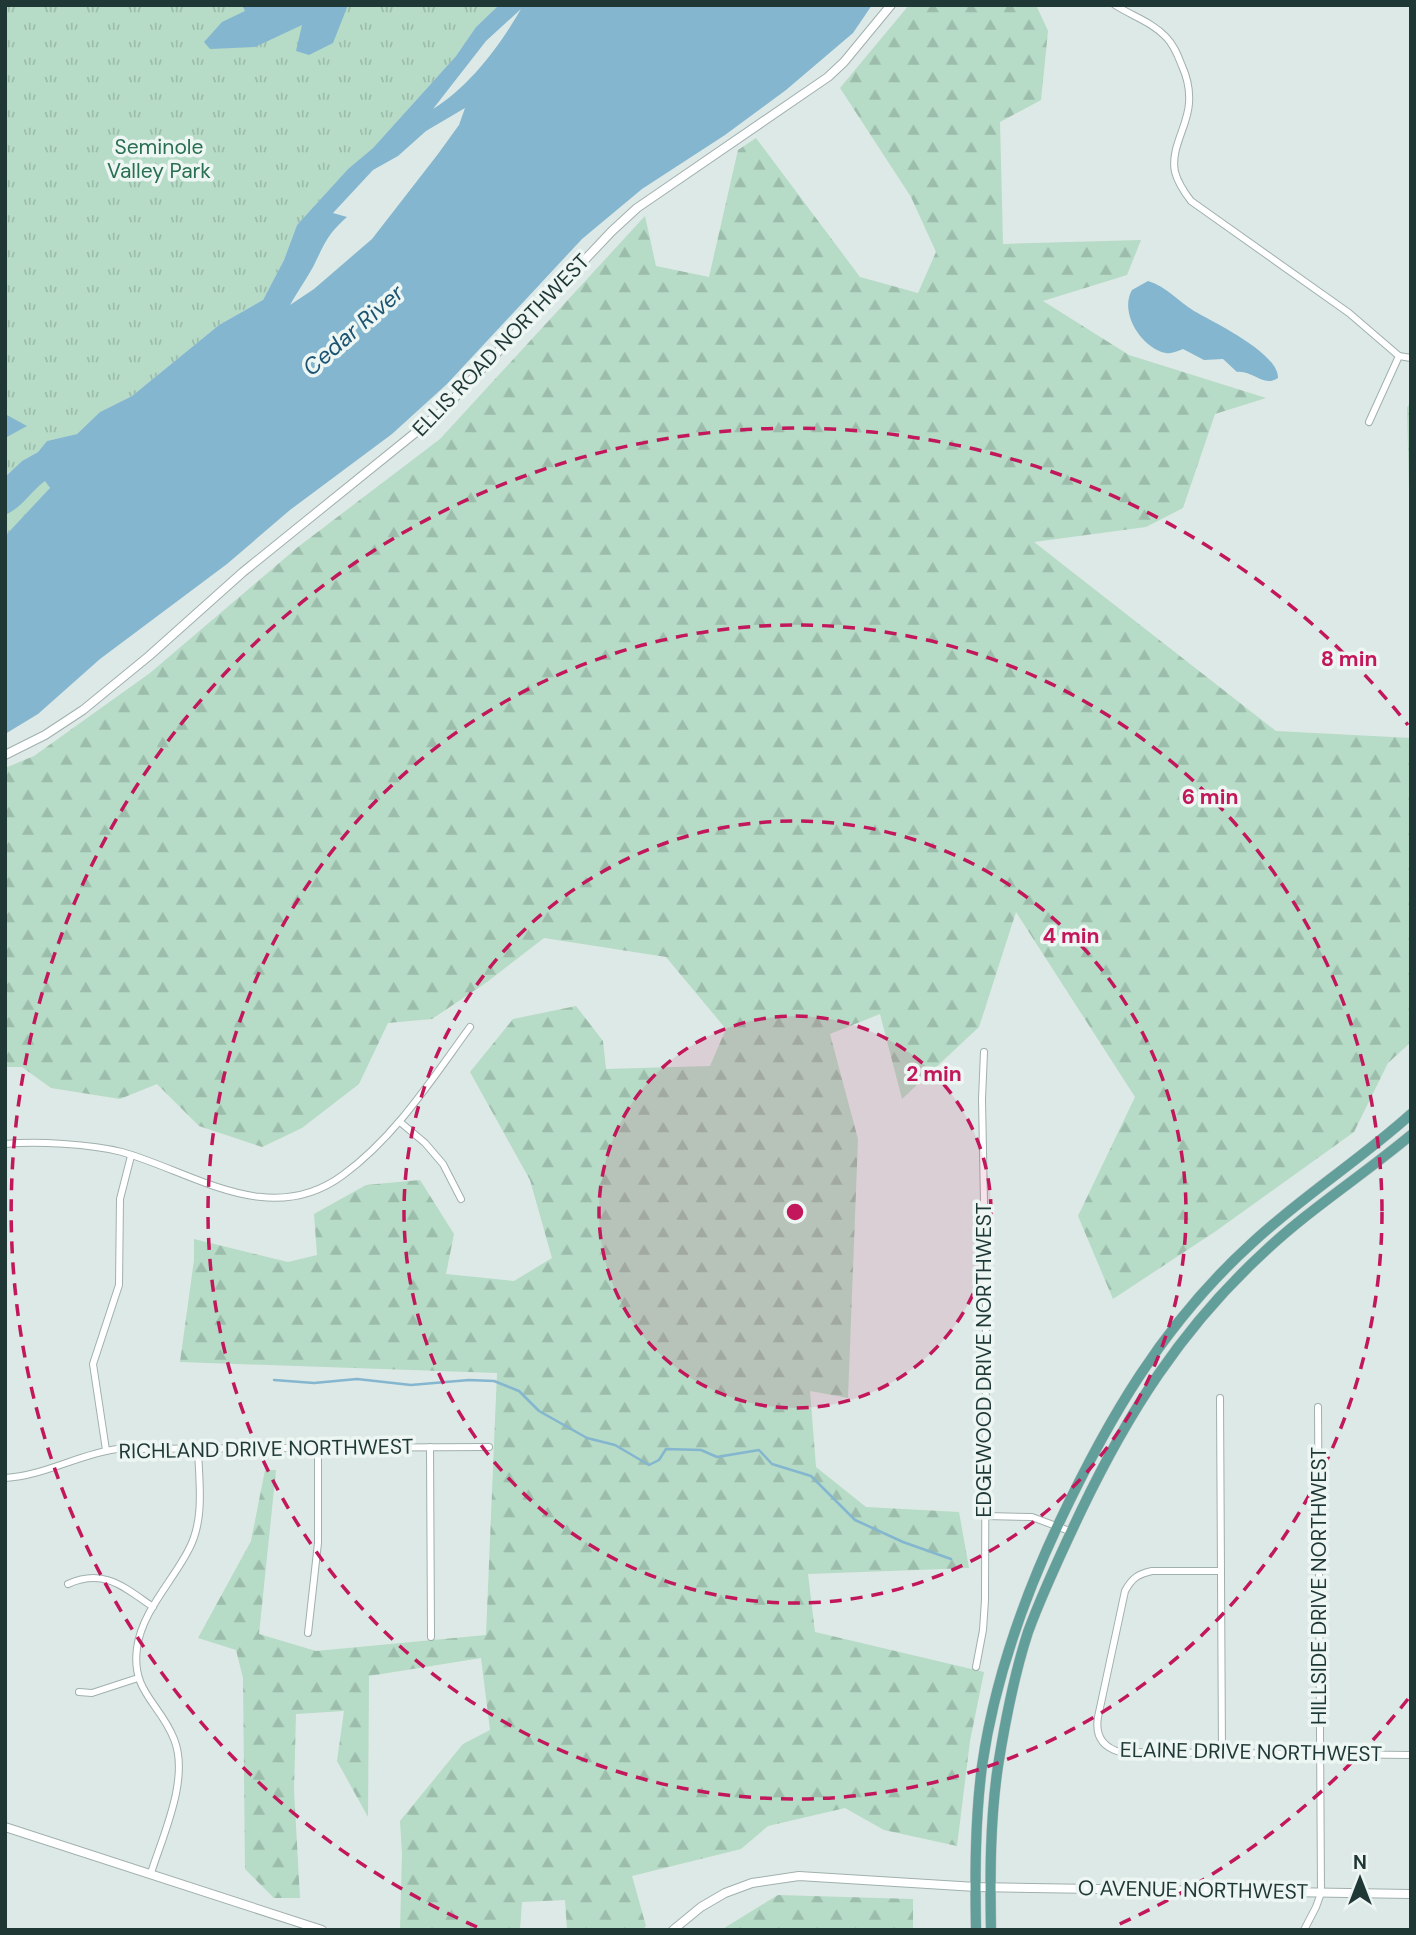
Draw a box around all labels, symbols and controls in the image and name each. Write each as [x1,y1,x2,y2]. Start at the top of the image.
park label: Seminole Valley Park [107,133,211,185]
street label: ELLIS ROAD NORTHWEST [406,248,596,442]
water label: Cedar River [296,277,411,382]
text: 8 min [1321,645,1377,673]
text: 6 min [1182,783,1238,811]
text: 4 min [1042,922,1100,950]
text: 2 min [906,1060,962,1088]
centre of rings [783,1200,807,1224]
street label: EDGEWOOD DRIVE NORTHWEST [970,1202,998,1517]
street label: RICHLAND DRIVE NORTHWEST [118,1432,414,1466]
street label: HILLSIDE DRIVE NORTHWEST [1305,1447,1333,1725]
street label: ELAINE DRIVE NORTHWEST [1120,1736,1383,1768]
north arrow [1325,1844,1395,1914]
text: N [1353,1850,1367,1875]
street label: O AVENUE NORTHWEST [1078,1874,1309,1906]

